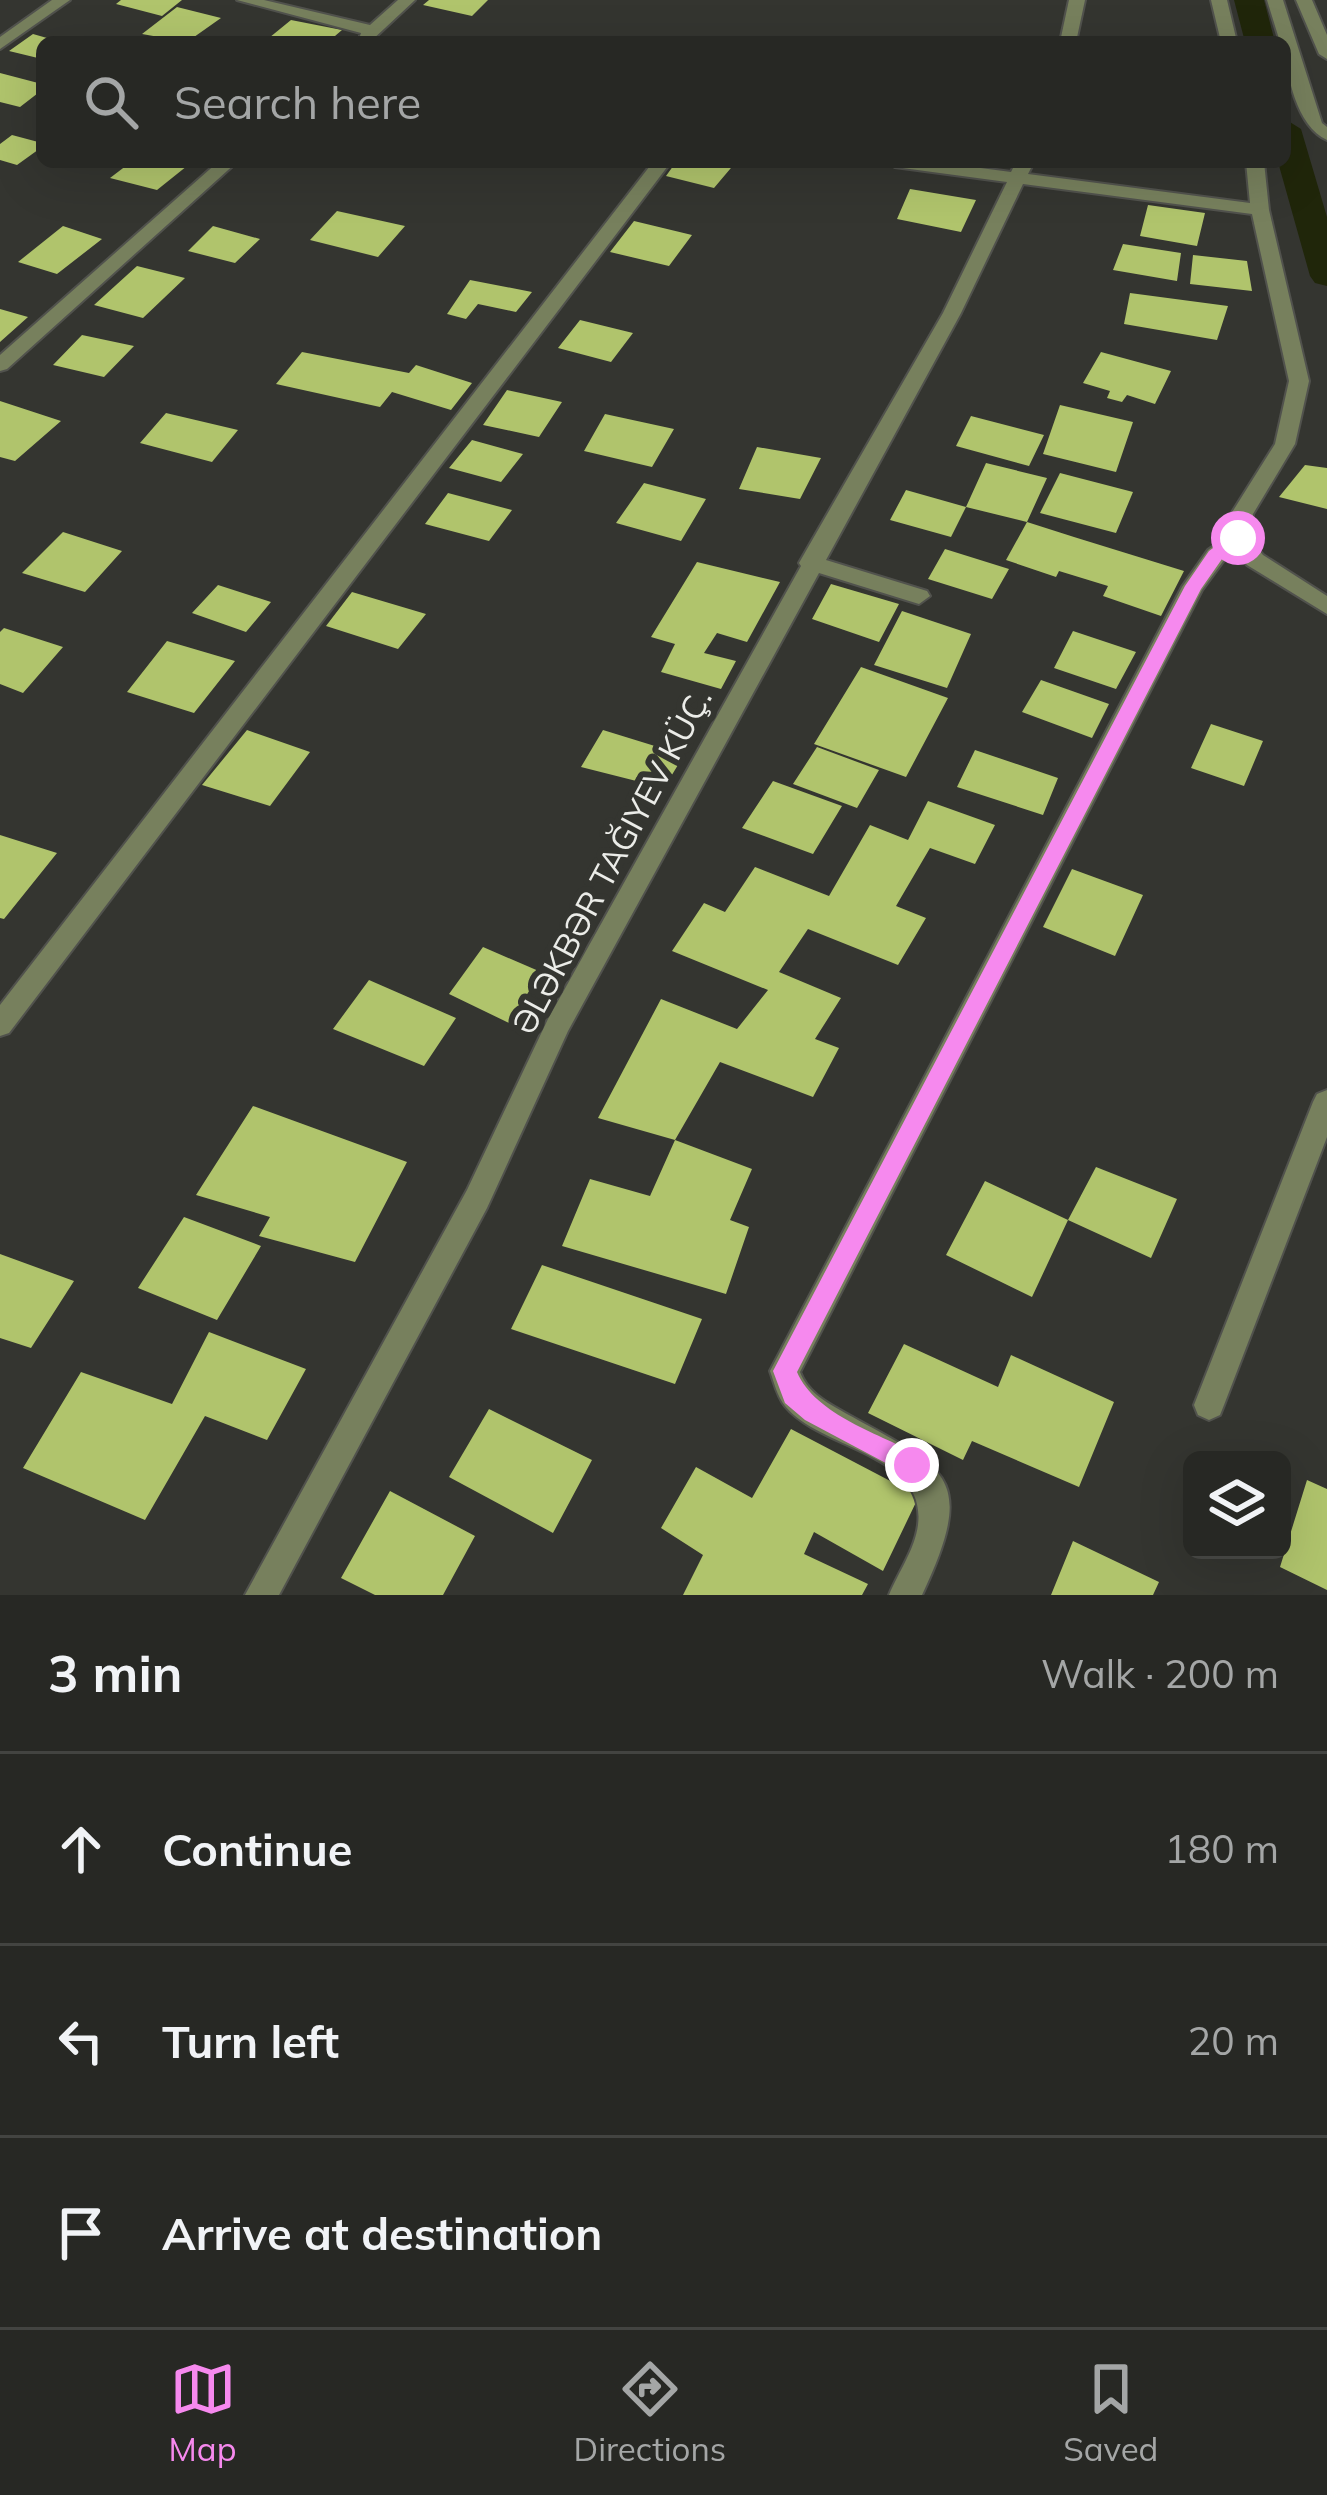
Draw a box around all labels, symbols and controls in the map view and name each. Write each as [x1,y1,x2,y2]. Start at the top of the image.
search box [36,36,1291,168]
icon: search [78,69,144,135]
text: Search here [174,74,421,130]
route start [1211,511,1265,565]
street label: ƏLƏKBƏR TAĞIYEV KÜÇ. [502,681,720,1041]
route end [885,1438,939,1492]
map controls [1183,1451,1291,1559]
button: layers [1183,1451,1291,1559]
text: 3 min [48,1641,183,1705]
text: Walk · 200 m [1041,1649,1279,1698]
icon: ahead [48,1816,114,1882]
text: Continue [162,1821,352,1877]
text: 180 m [1164,1824,1279,1873]
icon: left [48,2008,114,2074]
text: Turn left [162,2013,339,2069]
text: 20 m [1188,2016,1279,2065]
icon: arrive [48,2200,114,2266]
text: Arrive at destination [162,2205,602,2261]
tab: Map [169,2356,236,2469]
tab: Directions [574,2356,726,2469]
tab: Saved [1063,2356,1158,2469]

